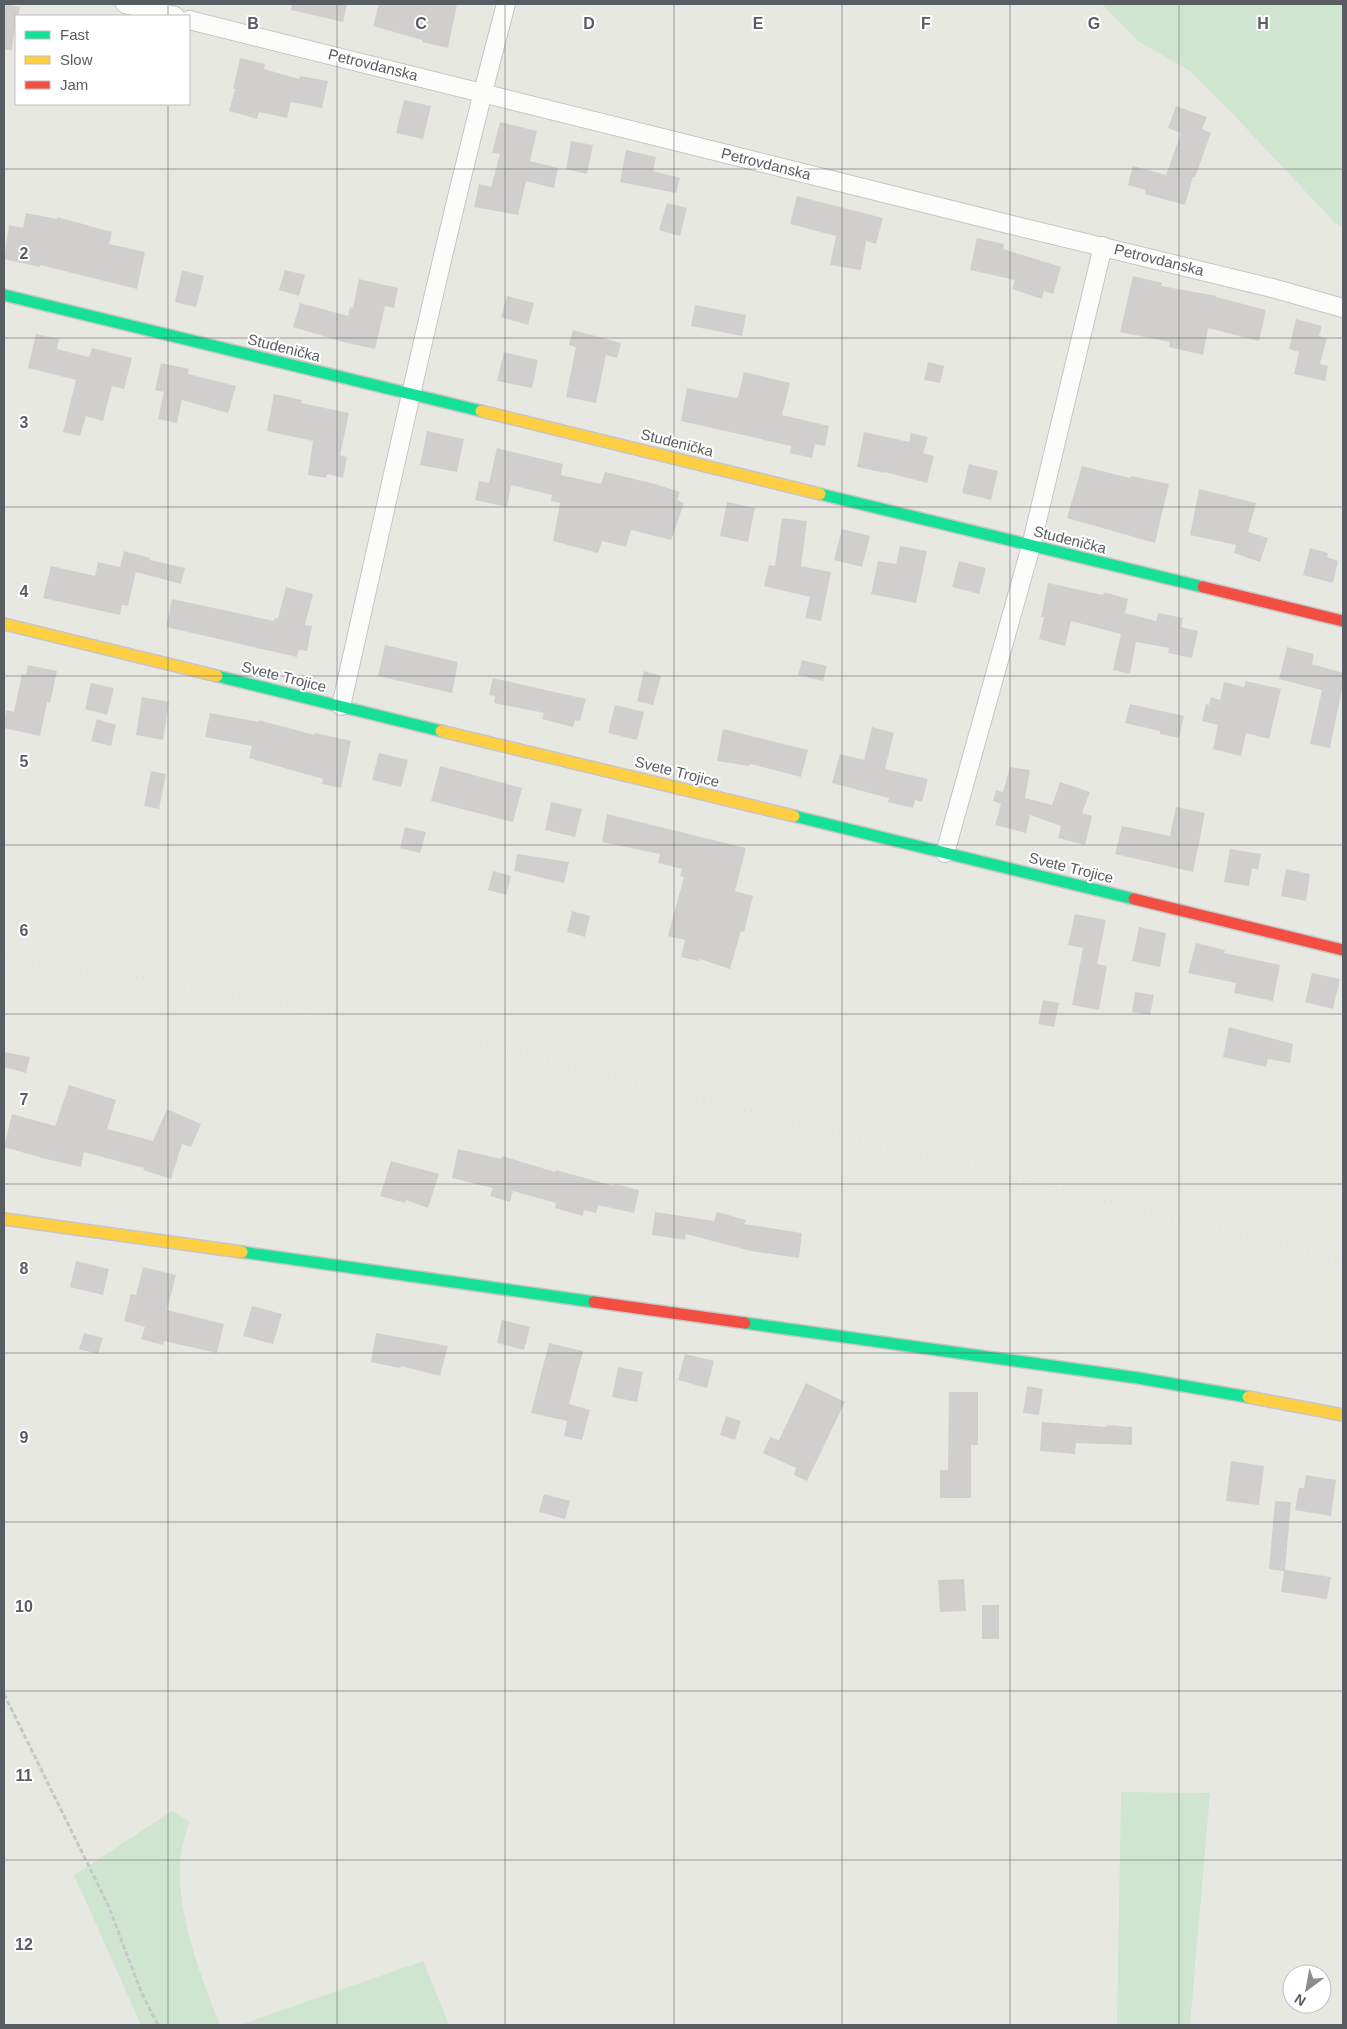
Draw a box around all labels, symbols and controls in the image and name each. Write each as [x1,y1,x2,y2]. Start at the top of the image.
legend [15,15,190,105]
text: B [247,15,259,32]
text: C [415,15,427,32]
text: D [583,15,595,32]
text: E [753,15,764,32]
text: F [921,15,931,32]
text: G [1088,15,1100,32]
text: H [1257,15,1269,32]
text: Fast [60,26,90,43]
street label: Petrovdanska [327,45,420,84]
text: Slow [60,51,93,68]
text: Jam [60,76,88,93]
street label: Petrovdanska [720,144,813,183]
street label: Petrovdanska [1113,240,1206,279]
text: 2 [20,245,29,262]
street label: Studenička [246,330,323,365]
text: 3 [20,414,29,431]
street label: Studenička [639,425,716,460]
street label: Studenička [1032,522,1109,557]
text: 4 [20,583,29,600]
street label: Svete Trojice [240,658,328,695]
text: 5 [20,753,29,770]
street label: Svete Trojice [633,753,721,790]
street label: Svete Trojice [1027,849,1115,886]
text: 6 [20,922,29,939]
text: 7 [20,1091,29,1108]
text: 8 [20,1260,29,1277]
text: 9 [20,1429,29,1446]
text: 10 [15,1598,33,1615]
text: 11 [16,1767,33,1784]
text: 12 [15,1936,33,1953]
north arrow [1282,1964,1332,2014]
text: N [1292,1991,1309,2009]

